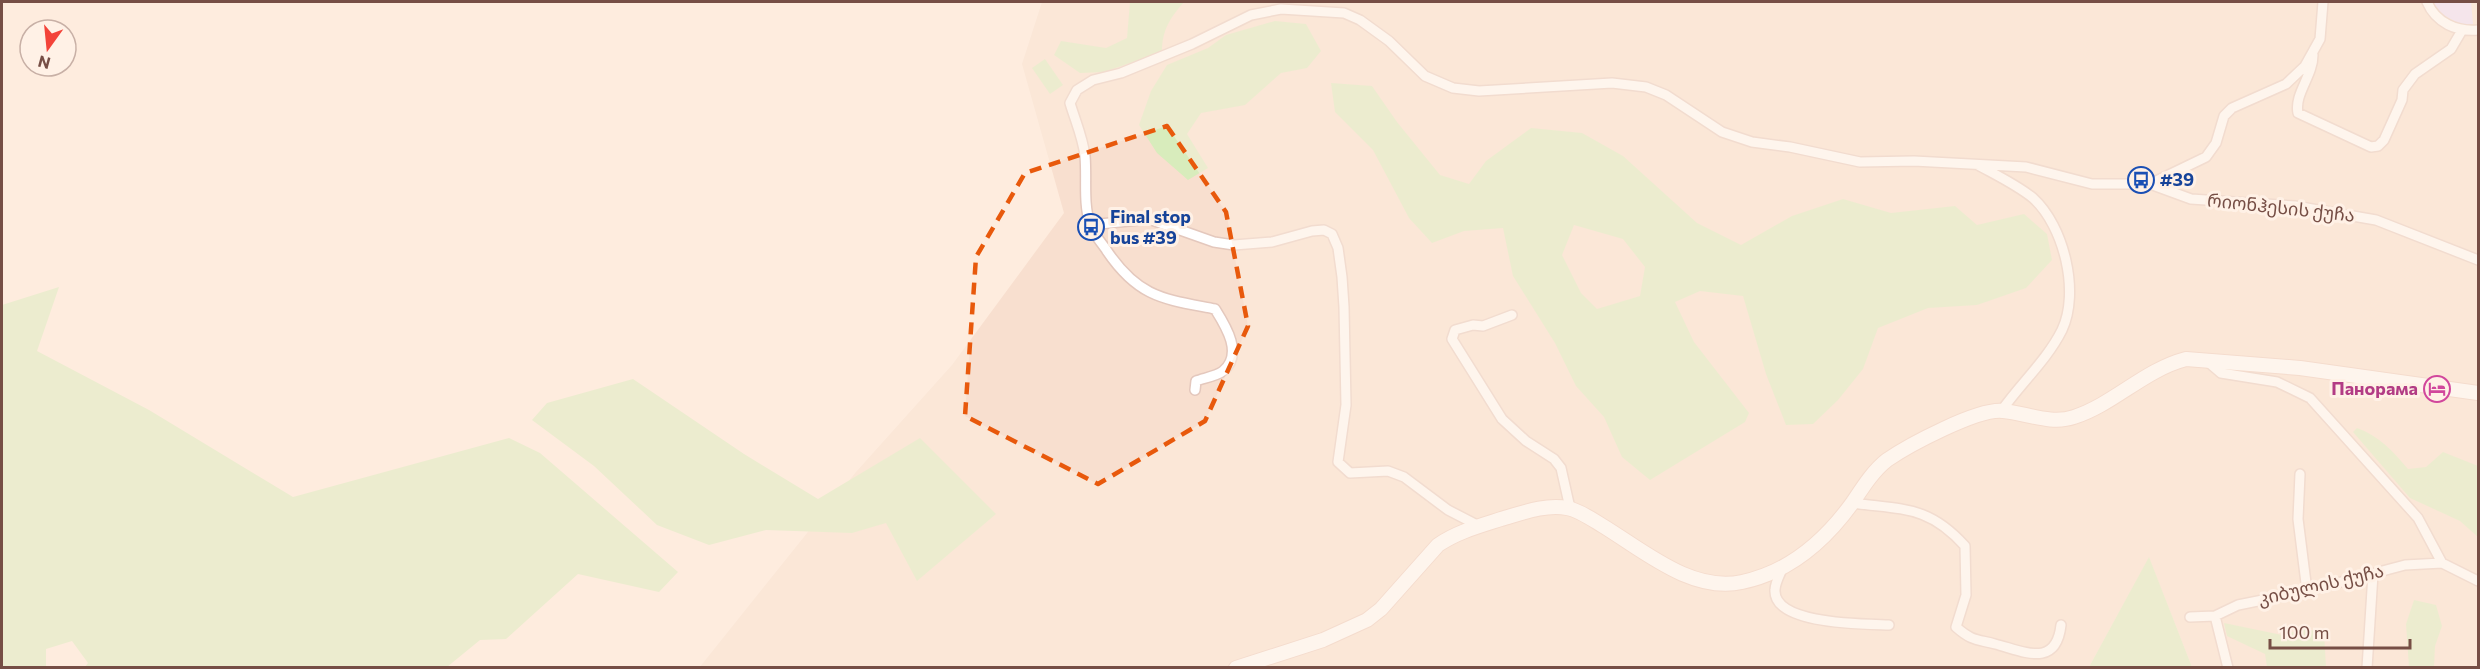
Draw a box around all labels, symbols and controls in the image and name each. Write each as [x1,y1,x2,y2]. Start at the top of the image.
north arrow [18,18,78,78]
text: N [36,52,52,74]
bus stop icon: #39 [2126,165,2156,195]
place label: #39 [2160,168,2194,190]
street label: რიონჰესის ქუჩა [2206,188,2356,227]
place label: Final stop bus #39 [1110,205,1191,248]
bus stop icon: Final stop bus #39 [1076,212,1106,242]
hotel icon: Панорама [2422,374,2452,404]
place label: Панорама [2331,377,2418,399]
street label: კიბულის ქუჩა [2256,559,2386,610]
scale bar [2270,612,2410,650]
text: 100 m [2279,621,2329,643]

